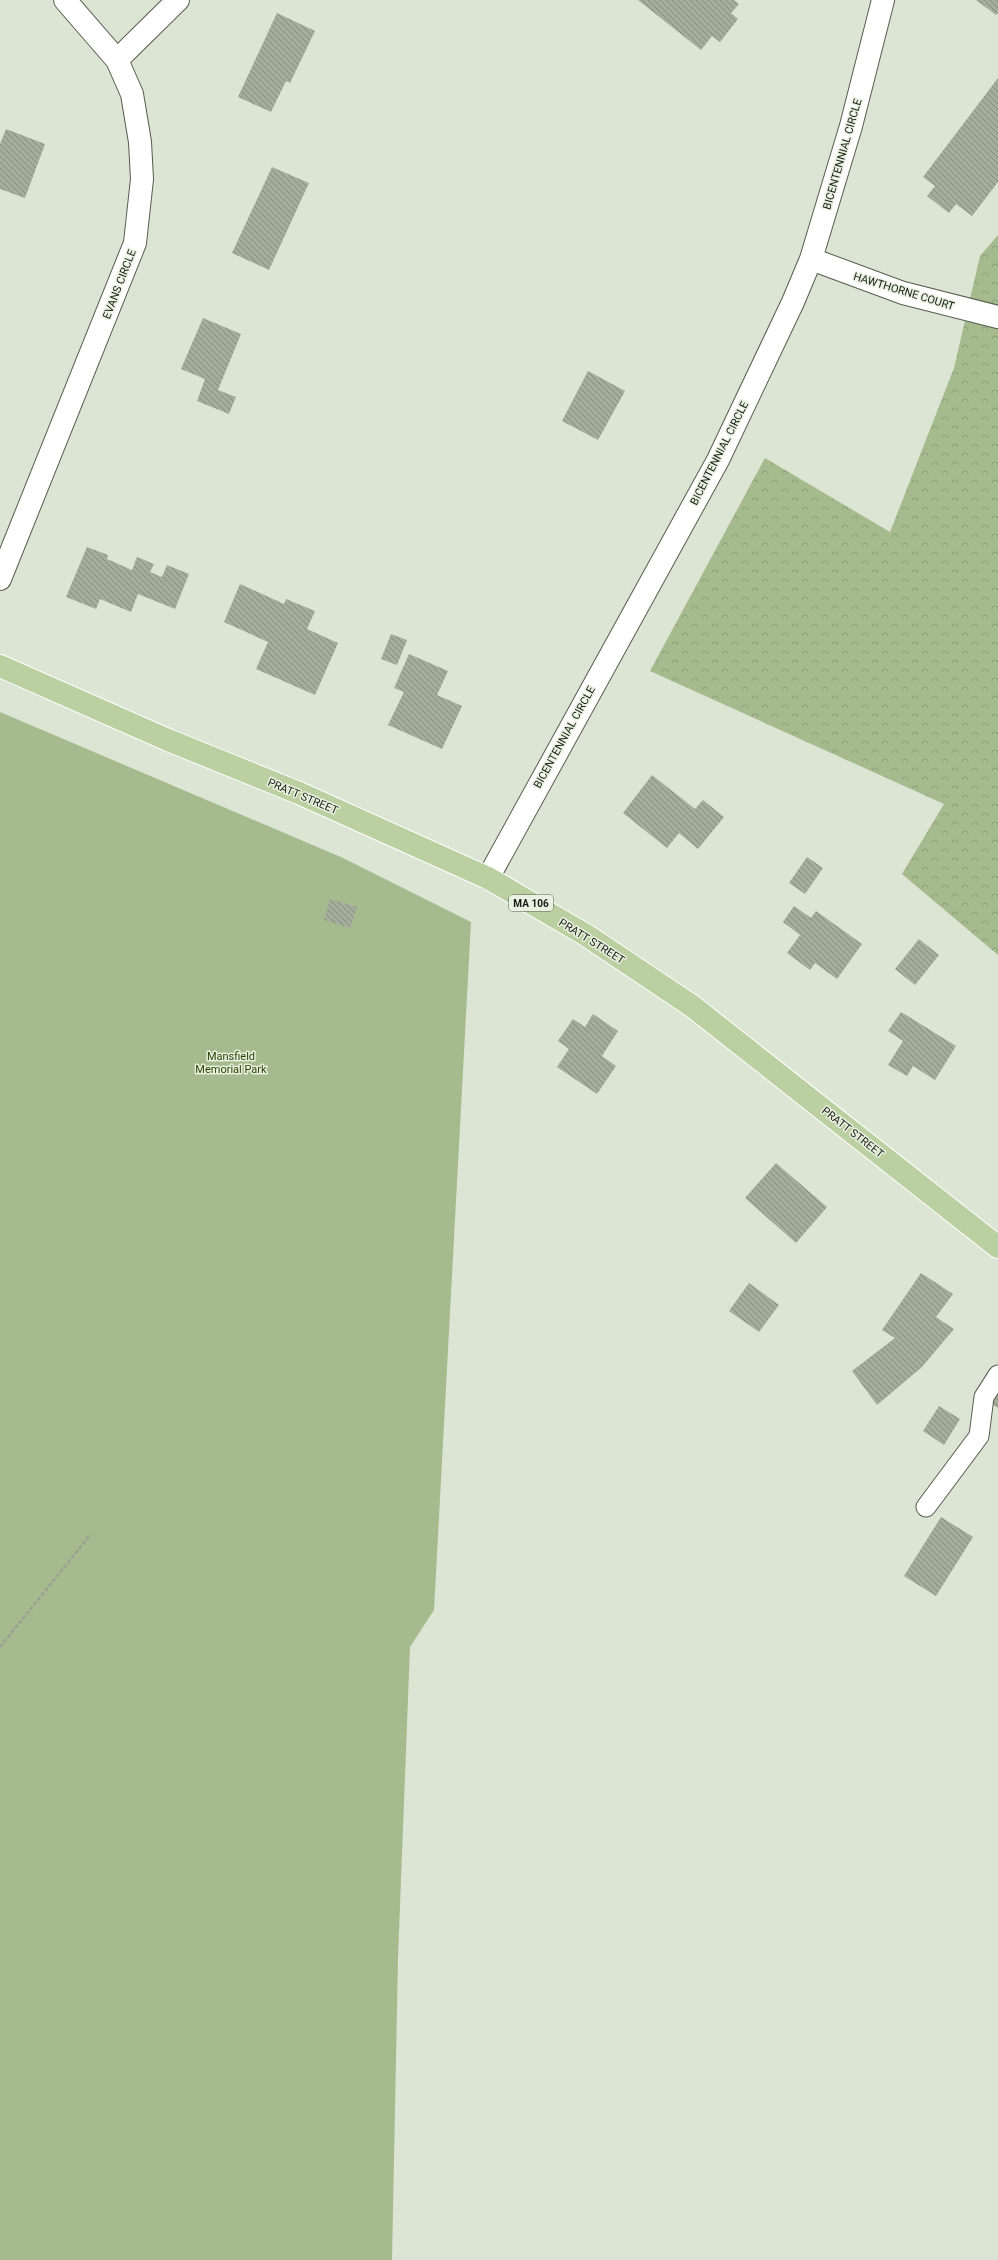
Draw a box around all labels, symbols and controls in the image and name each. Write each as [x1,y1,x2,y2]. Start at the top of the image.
street label: BICENTENNIAL CIRCLE [820,97,865,211]
street label: EVANS CIRCLE [100,248,139,321]
street label: HAWTHORNE COURT [852,270,956,313]
street label: BICENTENNIAL CIRCLE [688,399,751,507]
street label: BICENTENNIAL CIRCLE [531,684,598,791]
street label: PRATT STREET [266,776,340,817]
road number: MA 106 [509,895,553,911]
street label: PRATT STREET [556,916,627,967]
park label: Mansfield Memorial Park [195,1050,267,1076]
street label: PRATT STREET [819,1104,887,1161]

